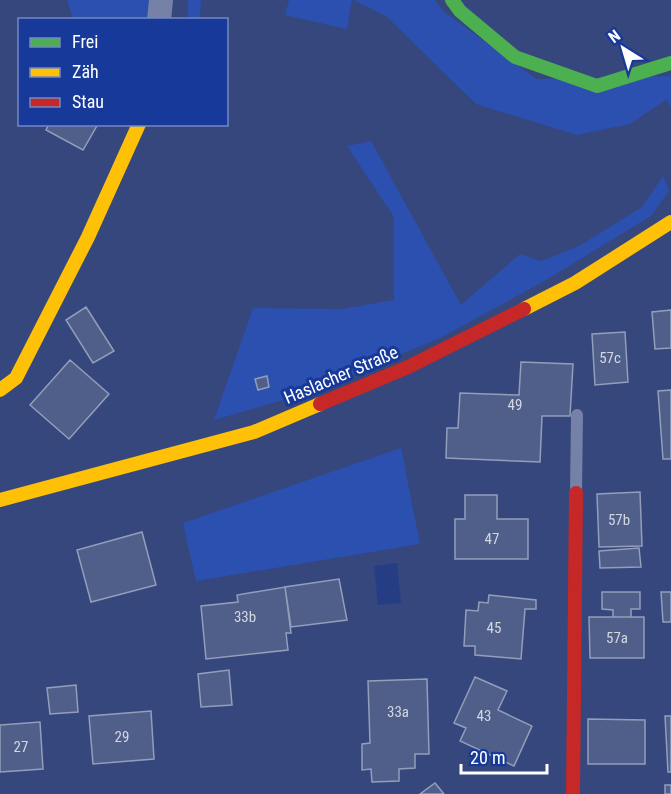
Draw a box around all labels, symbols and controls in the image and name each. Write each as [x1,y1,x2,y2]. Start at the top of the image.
legend [18,18,228,126]
north arrow [593,18,653,78]
text: N [605,26,624,47]
text: Frei [72,31,98,52]
text: Zäh [72,61,99,82]
text: Stau [72,91,104,112]
street label: Haslacher Straße [281,341,401,408]
house number: 57c [599,349,621,367]
house number: 49 [508,396,522,414]
house number: 57b [608,511,630,529]
house number: 47 [485,530,499,548]
house number: 33b [234,608,256,626]
house number: 45 [487,619,501,637]
house number: 57a [606,629,628,647]
house number: 33a [387,703,409,721]
house number: 43 [477,707,491,725]
house number: 29 [115,728,129,746]
scale bar [461,737,546,775]
house number: 27 [14,738,28,756]
text: 20 m [470,747,505,768]

